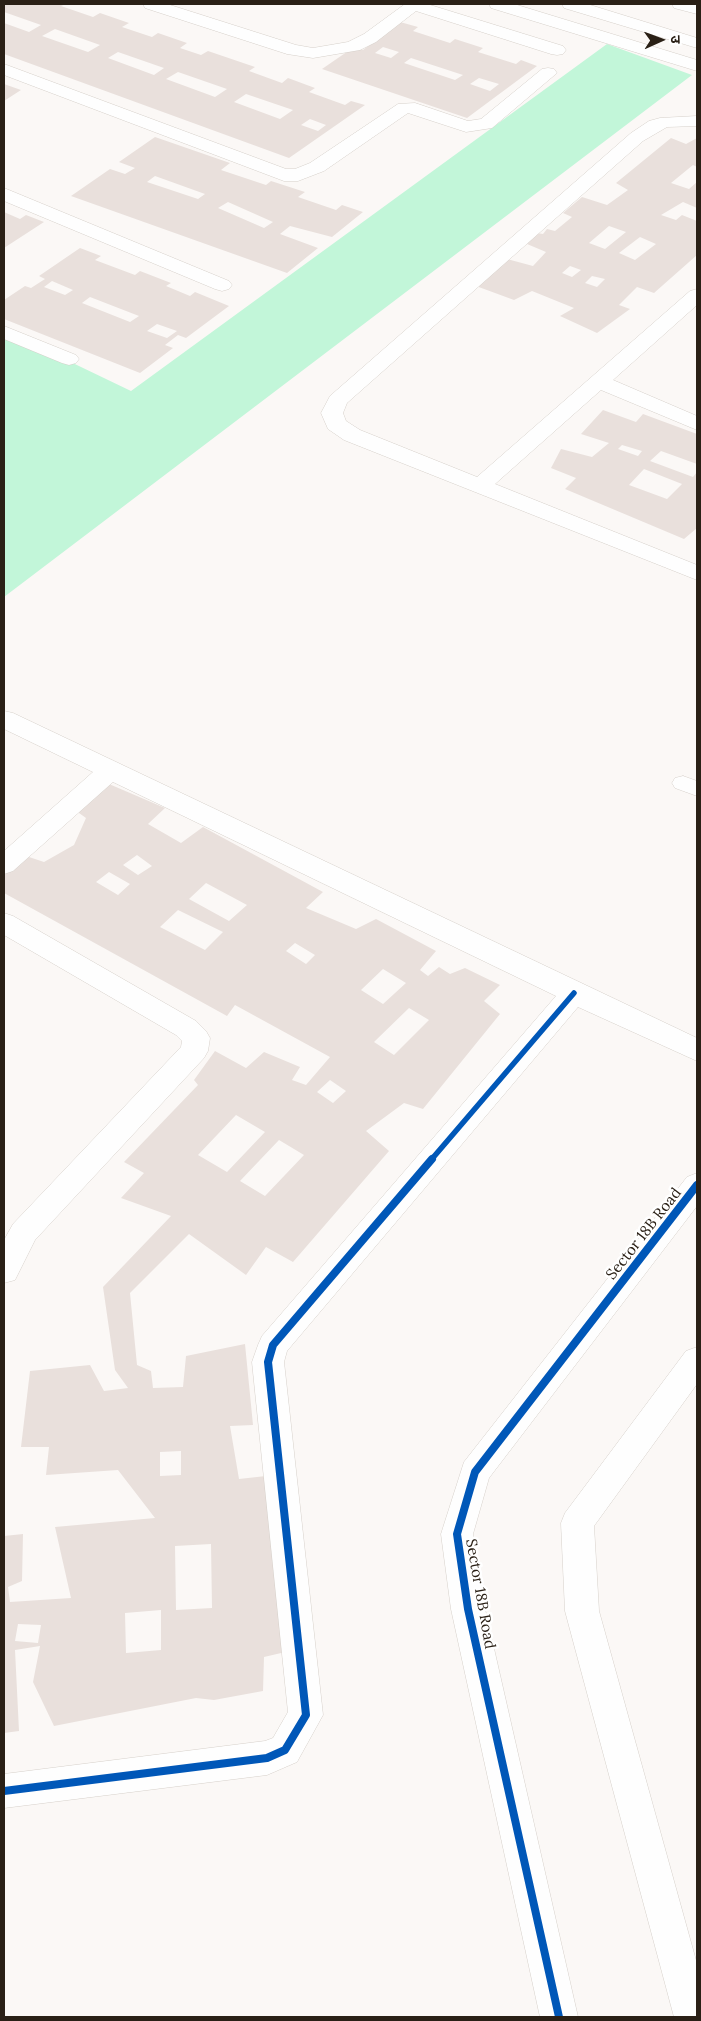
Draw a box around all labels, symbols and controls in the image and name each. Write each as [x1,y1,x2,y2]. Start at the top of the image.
north arrow [636,15,686,65]
text: उ [667,35,685,44]
street label: Sector 18B Road [603,1185,685,1283]
street label: Sector 18B Road [461,1538,499,1650]

